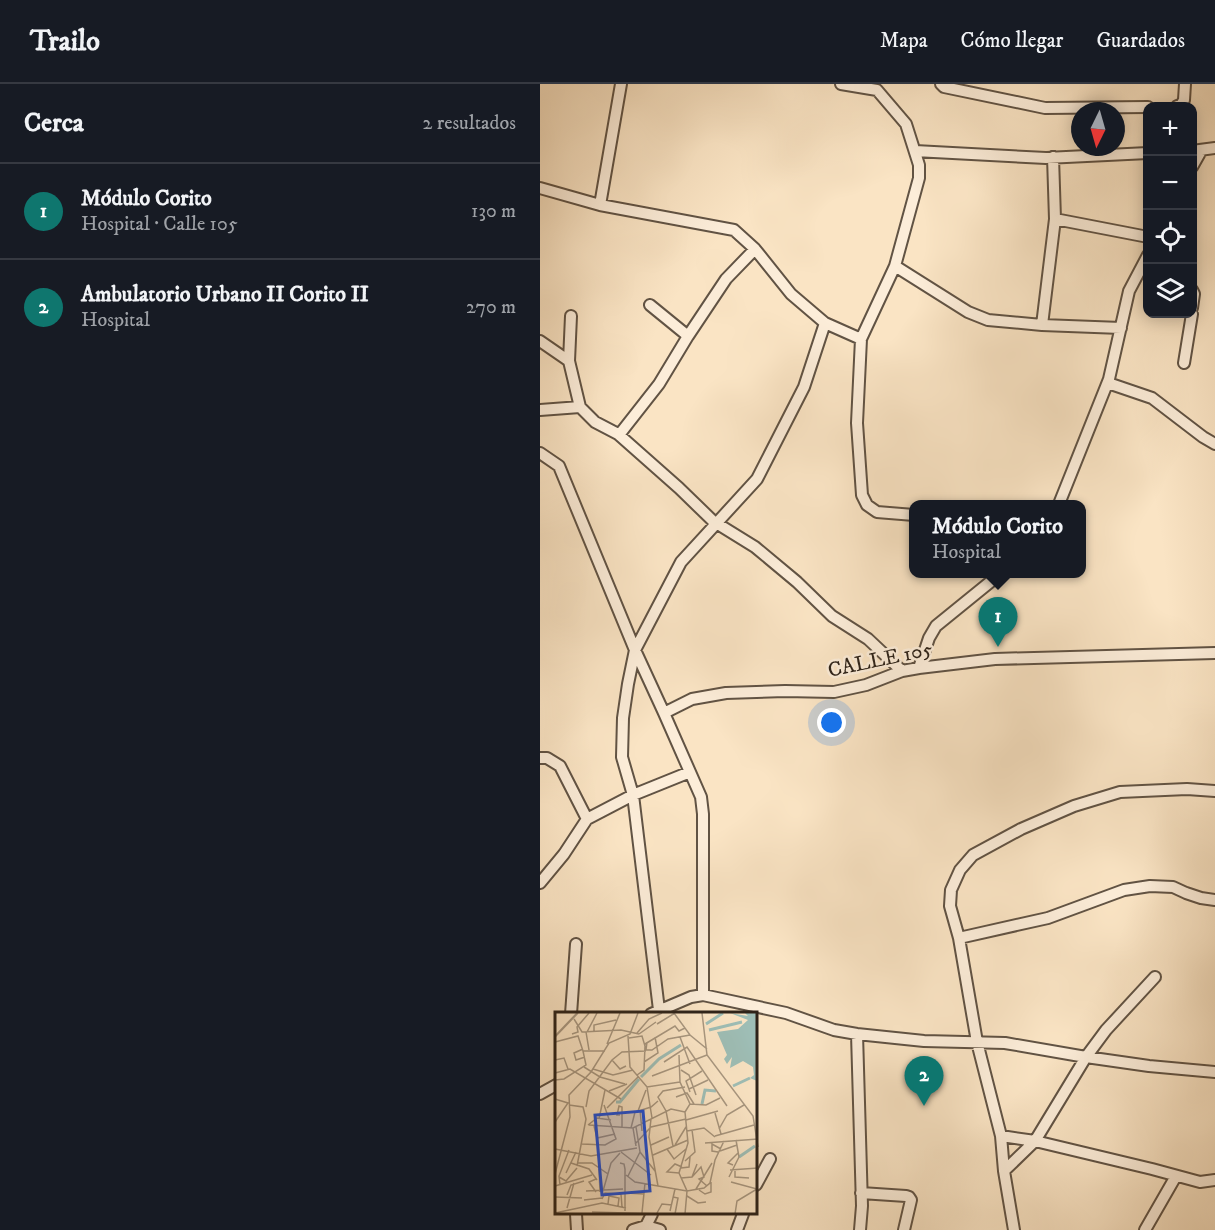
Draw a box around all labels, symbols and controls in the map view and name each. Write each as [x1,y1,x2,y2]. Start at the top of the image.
text: Trailo [30,24,100,59]
text: Mapa [880,28,928,54]
text: Cómo llegar [961,28,1063,54]
text: Guardados [1096,28,1185,54]
north arrow [1071,102,1125,156]
map controls [1143,102,1197,318]
button: + [1143,102,1197,156]
text: Cerca [24,107,84,140]
text: 2 resultados [423,111,516,136]
button: − [1143,156,1197,210]
text: Módulo Corito [81,185,212,212]
text: 1 [40,199,47,224]
text: 130 m [471,199,516,224]
button: locate [1143,210,1197,264]
text: Hospital · Calle 105 [81,212,238,237]
button: layers [1143,264,1197,318]
text: Ambulatorio Urbano II Corito II [81,281,369,308]
text: 2 [39,295,48,320]
text: 270 m [466,295,516,320]
text: Hospital [81,308,150,333]
popup [909,500,1086,578]
text: Módulo Corito [932,513,1063,540]
text: Hospital [932,540,1001,565]
pin: 1 [978,598,1018,647]
street label: CALLE 105 [825,636,935,684]
your location [817,708,846,737]
inset map [555,1012,758,1215]
pin: 2 [904,1056,944,1106]

